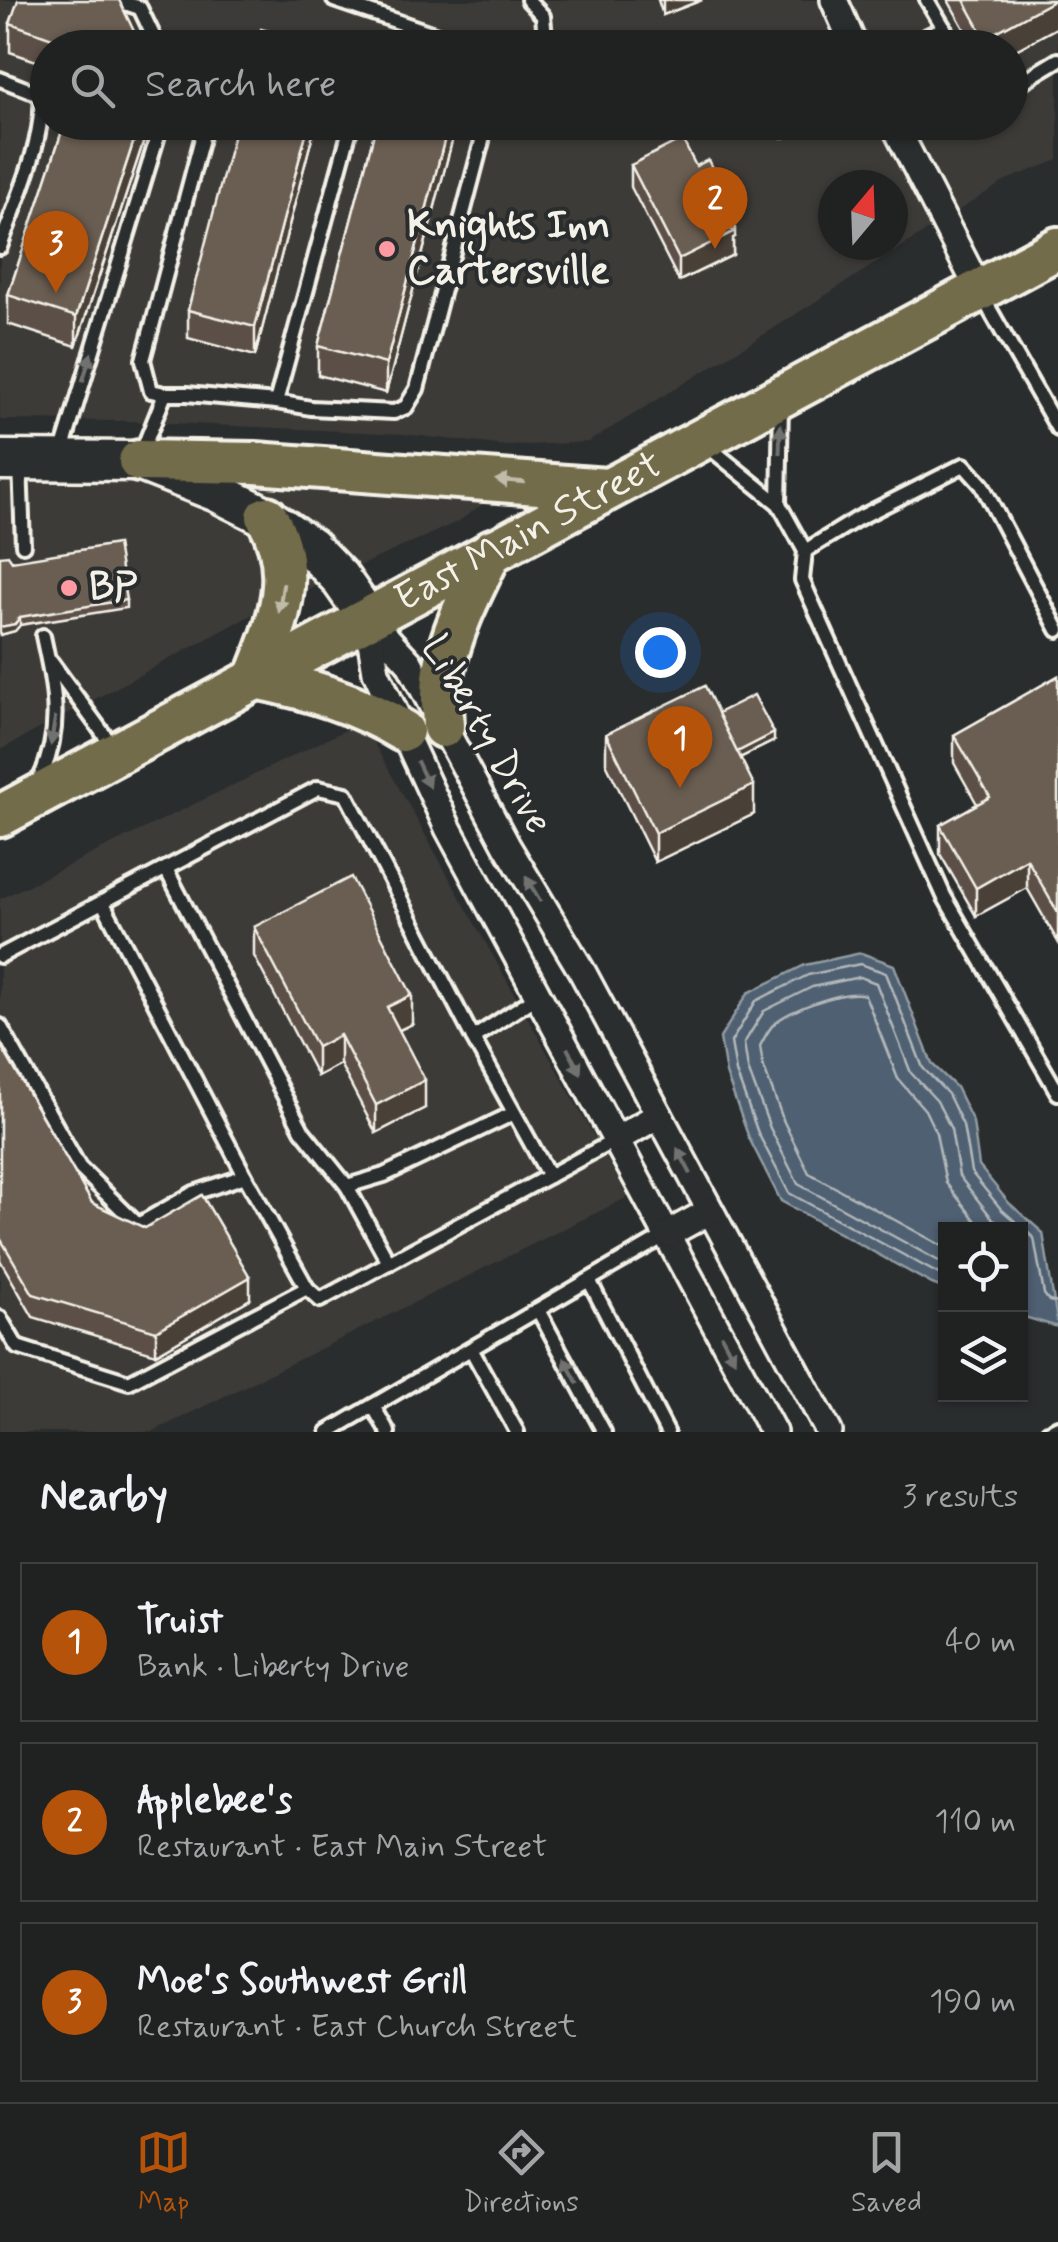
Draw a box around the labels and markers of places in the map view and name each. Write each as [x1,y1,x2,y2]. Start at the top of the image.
pin: 2 [682,166,748,249]
place label: Knights Inn Cartersville [407,200,610,298]
pin: 3 [23,210,88,293]
marker: Knights Inn Cartersville [376,238,398,260]
place label: BP [89,562,138,614]
marker: BP [58,577,80,599]
pin: 1 [648,706,712,788]

